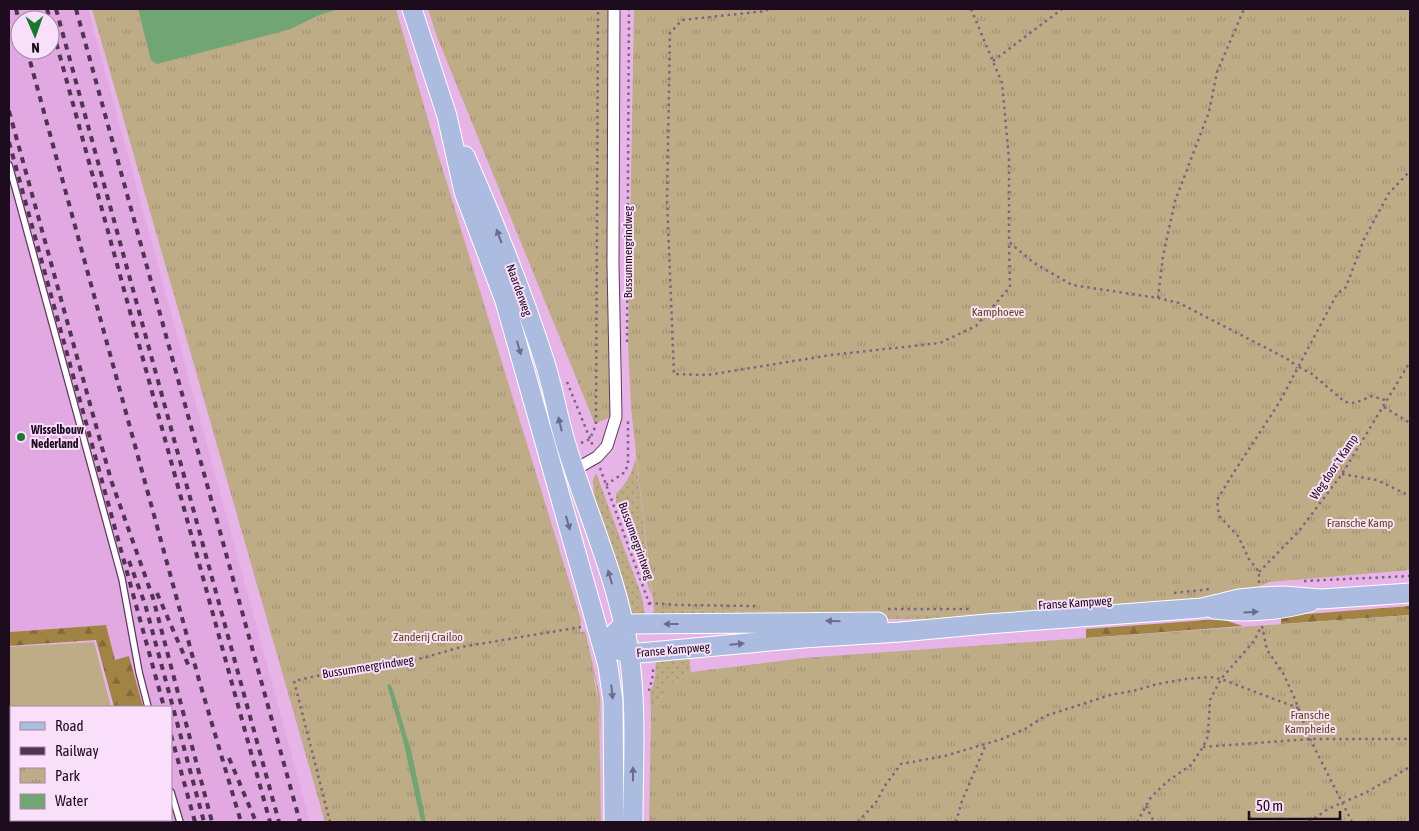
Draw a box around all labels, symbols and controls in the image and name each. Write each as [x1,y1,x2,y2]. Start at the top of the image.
north arrow [10,10,60,60]
text: N [31,40,40,56]
street label: Bussummergrindweg [621,205,635,298]
one-way arrow [495,229,502,244]
street label: Naarderweg [503,262,535,319]
park label: Kamphoeve [972,305,1024,319]
one-way arrow [515,340,523,355]
one-way arrow [556,416,564,431]
place label: Wisselbouw Nederland [30,423,85,451]
marker: Wisselbouw Nederland [15,431,27,443]
street label: Weg door 't Kamp [1307,432,1361,502]
street label: Bussumergrintweg [615,500,657,582]
one-way arrow [564,515,572,530]
park label: Fransche Kamp [1327,516,1394,530]
one-way arrow [606,569,614,584]
street label: Franse Kampweg [1038,593,1113,613]
one-way arrow [1243,607,1259,615]
one-way arrow [825,617,841,625]
one-way arrow [663,620,679,628]
park label: Zanderij Crailoo [393,630,463,644]
street label: Franse Kampweg [636,640,711,660]
one-way arrow [729,640,745,648]
street label: Bussummergrindweg [321,653,415,681]
one-way arrow [608,684,616,700]
legend [10,706,172,821]
park label: Fransche Kampheide [1285,708,1335,736]
text: Road [55,717,84,734]
text: Railway [55,742,99,759]
one-way arrow [629,765,637,781]
text: Park [55,767,80,784]
scale bar [1249,788,1340,820]
text: Water [55,792,88,809]
text: 50 m [1256,797,1283,814]

